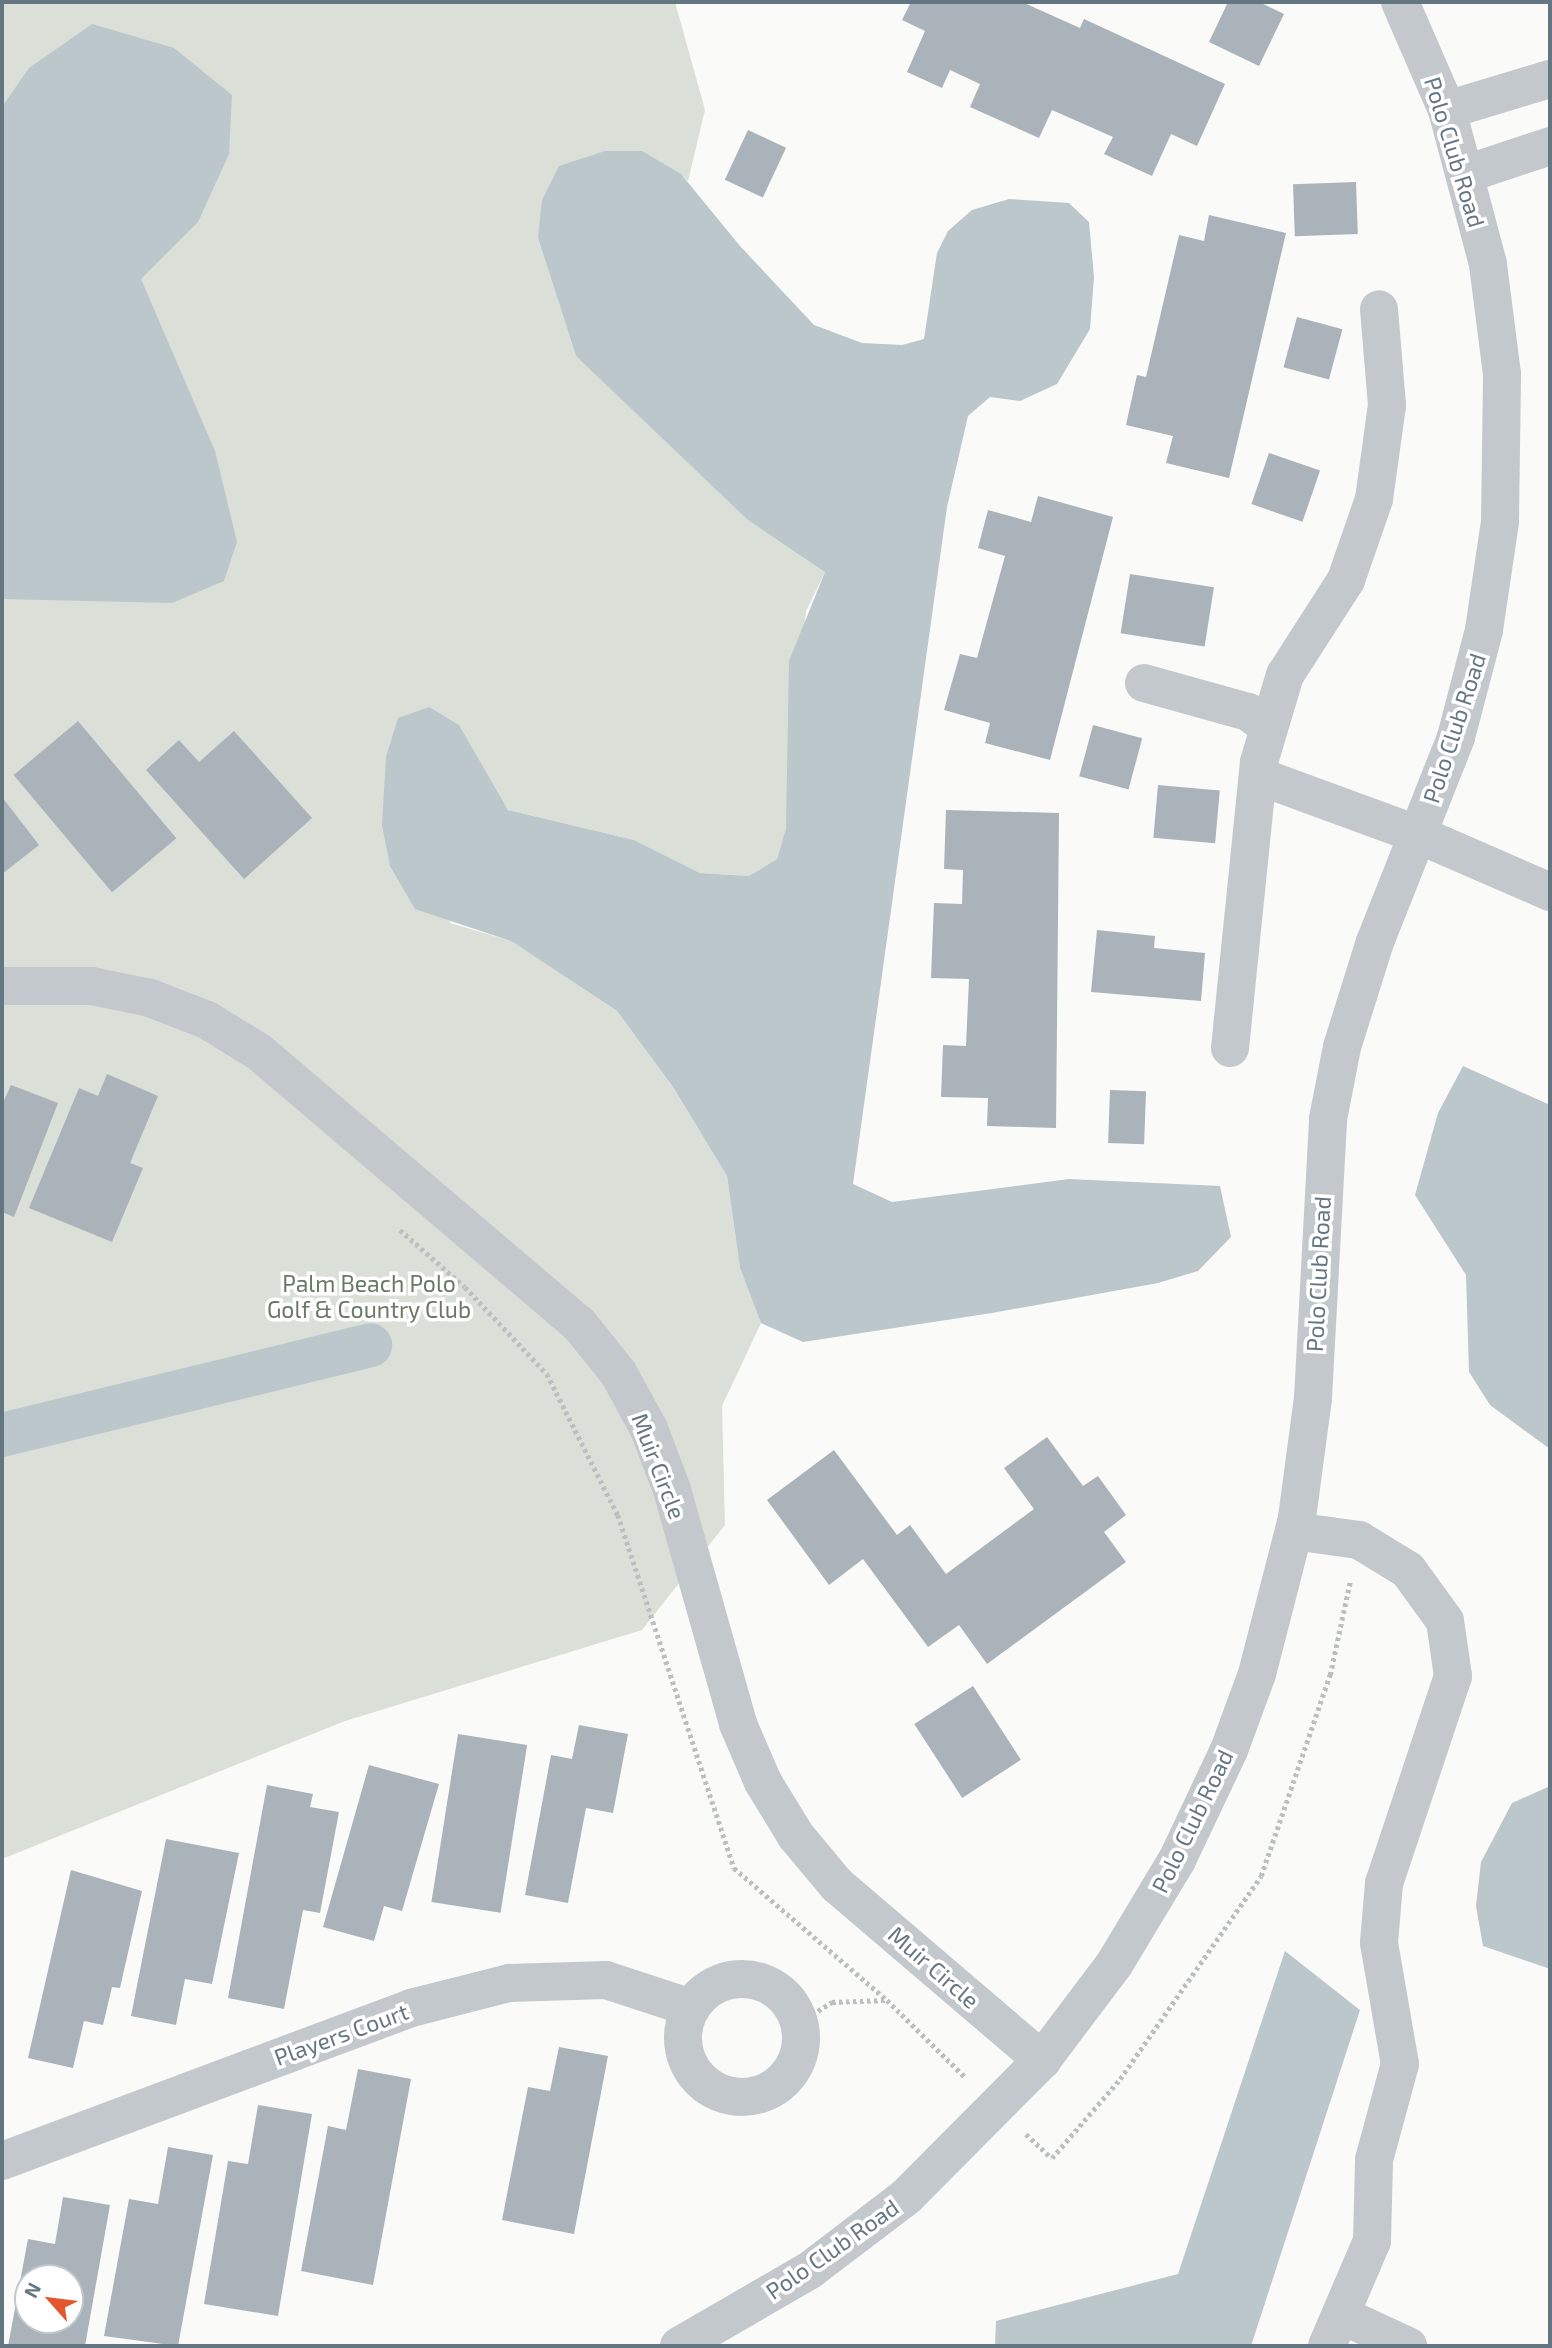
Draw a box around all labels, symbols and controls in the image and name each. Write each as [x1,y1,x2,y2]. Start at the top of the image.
street label: Polo Club Road [1419,73,1491,231]
street label: Polo Club Road [1417,650,1491,806]
street label: Polo Club Road [1300,1195,1336,1353]
park label: Palm Beach Polo Golf & Country Club [266,1269,472,1323]
street label: Muir Circle [626,1409,692,1523]
street label: Polo Club Road [1145,1745,1239,1897]
street label: Muir Circle [883,1920,985,2014]
street label: Players Court [270,1997,412,2071]
street label: Polo Club Road [760,2193,904,2305]
north arrow [14,2264,84,2334]
text: N [18,2278,45,2301]

